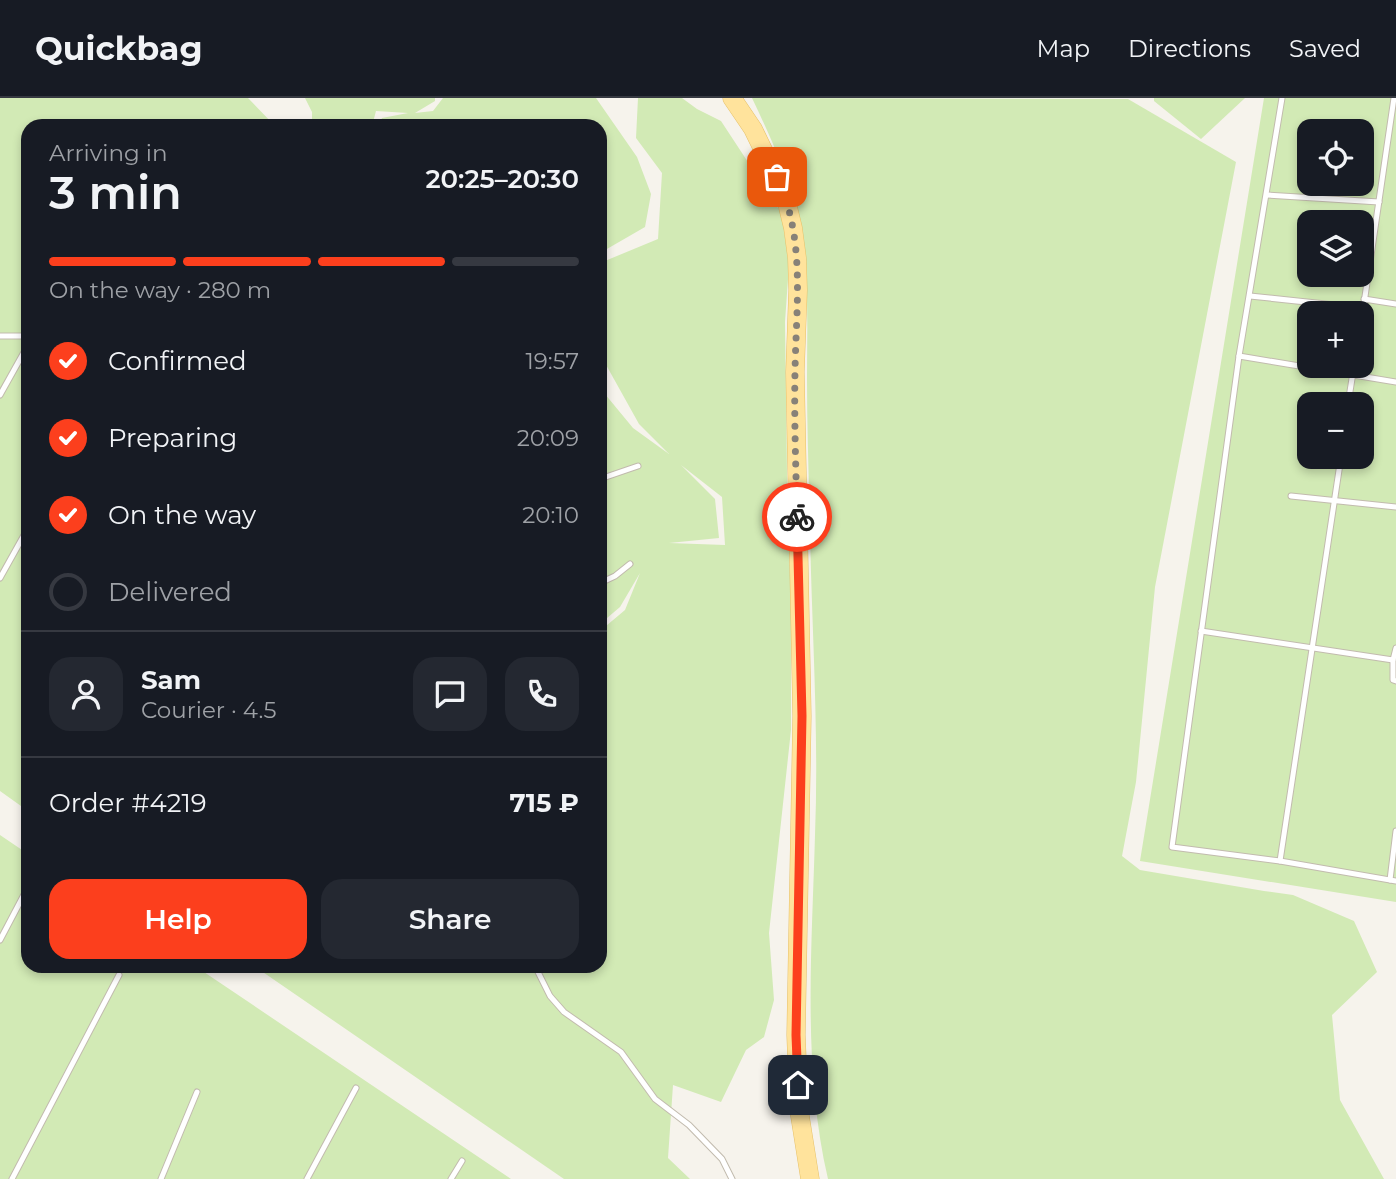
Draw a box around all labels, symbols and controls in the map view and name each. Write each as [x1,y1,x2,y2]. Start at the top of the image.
text: Quickbag [35,28,203,68]
text: Map [1037,34,1090,63]
text: Directions [1128,34,1251,63]
text: Saved [1289,34,1361,63]
map controls [1297,119,1374,469]
button: locate [1297,119,1374,196]
text: Arriving in [49,139,168,167]
pin [747,147,807,207]
icon: bag [758,158,796,196]
text: 20:25–20:30 [425,163,579,195]
text: 3 min [49,164,182,221]
button: layers [1297,210,1374,287]
text: On the way · 280 m [49,276,271,304]
button: + [1297,301,1374,378]
icon: check [49,342,87,380]
text: Confirmed [108,345,247,377]
text: 19:57 [526,347,579,375]
button: − [1297,392,1374,469]
icon: check [49,419,87,457]
text: Preparing [108,422,237,454]
text: 20:09 [517,424,579,452]
courier [762,482,832,552]
icon: check [49,496,87,534]
icon: bike [778,498,816,536]
text: On the way [108,499,256,531]
text: 20:10 [522,501,579,529]
text: Delivered [108,576,232,608]
button: person [49,657,123,731]
button: chat [413,657,487,731]
button: phone [505,657,579,731]
text: Sam [141,664,201,696]
text: Courier · 4.5 [141,696,276,724]
text: Order #4219 [49,787,207,819]
text: 715 ₽ [509,787,579,819]
button: Help [49,879,307,959]
button: Share [321,879,579,959]
pin [768,1055,828,1115]
icon: home [779,1066,817,1104]

